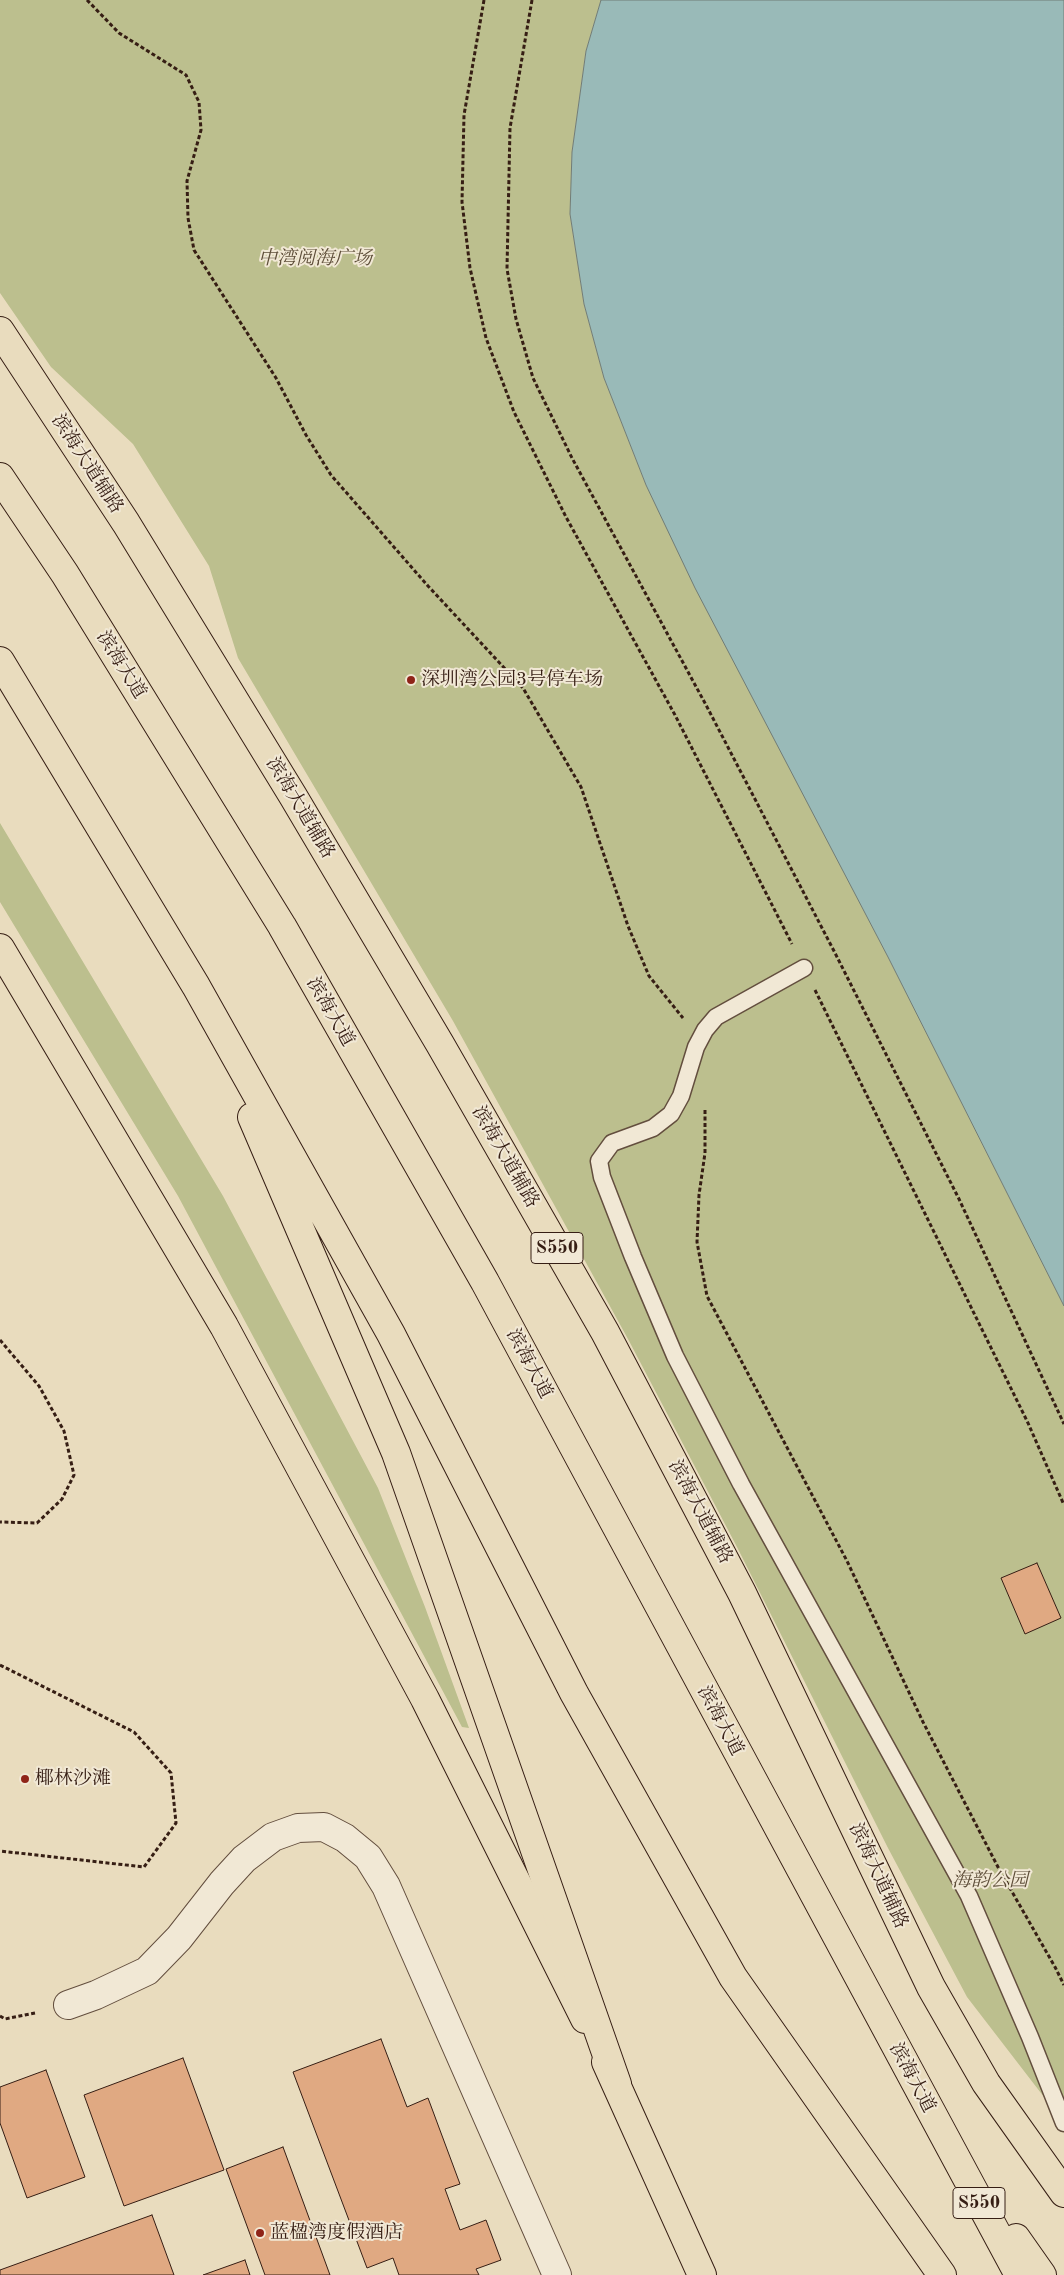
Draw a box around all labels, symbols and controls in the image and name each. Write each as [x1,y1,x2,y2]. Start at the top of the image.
park label: 中湾阅海广场 [258,248,372,270]
street label: 滨海大道辅路 [46,410,128,518]
street label: 滨海大道 [91,627,151,703]
place label: 深圳湾公园3号停车场 [421,669,603,691]
marker: 深圳湾公园3号停车场 [405,674,417,686]
street label: 滨海大道辅路 [261,753,339,863]
street label: 滨海大道 [301,973,359,1051]
street label: 滨海大道辅路 [467,1102,543,1212]
road number: S550 [531,1232,583,1264]
street label: 滨海大道 [501,1325,557,1403]
street label: 滨海大道辅路 [663,1456,737,1568]
street label: 滨海大道 [692,1682,748,1760]
place label: 椰林沙滩 [35,1768,111,1790]
marker: 椰林沙滩 [19,1773,31,1785]
street label: 滨海大道辅路 [844,1820,912,1932]
park label: 海韵公园 [952,1870,1028,1892]
street label: 滨海大道 [884,2039,940,2117]
road number: S550 [953,2188,1005,2218]
place label: 蓝楹湾度假酒店 [270,2222,403,2244]
marker: 蓝楹湾度假酒店 [254,2227,266,2239]

